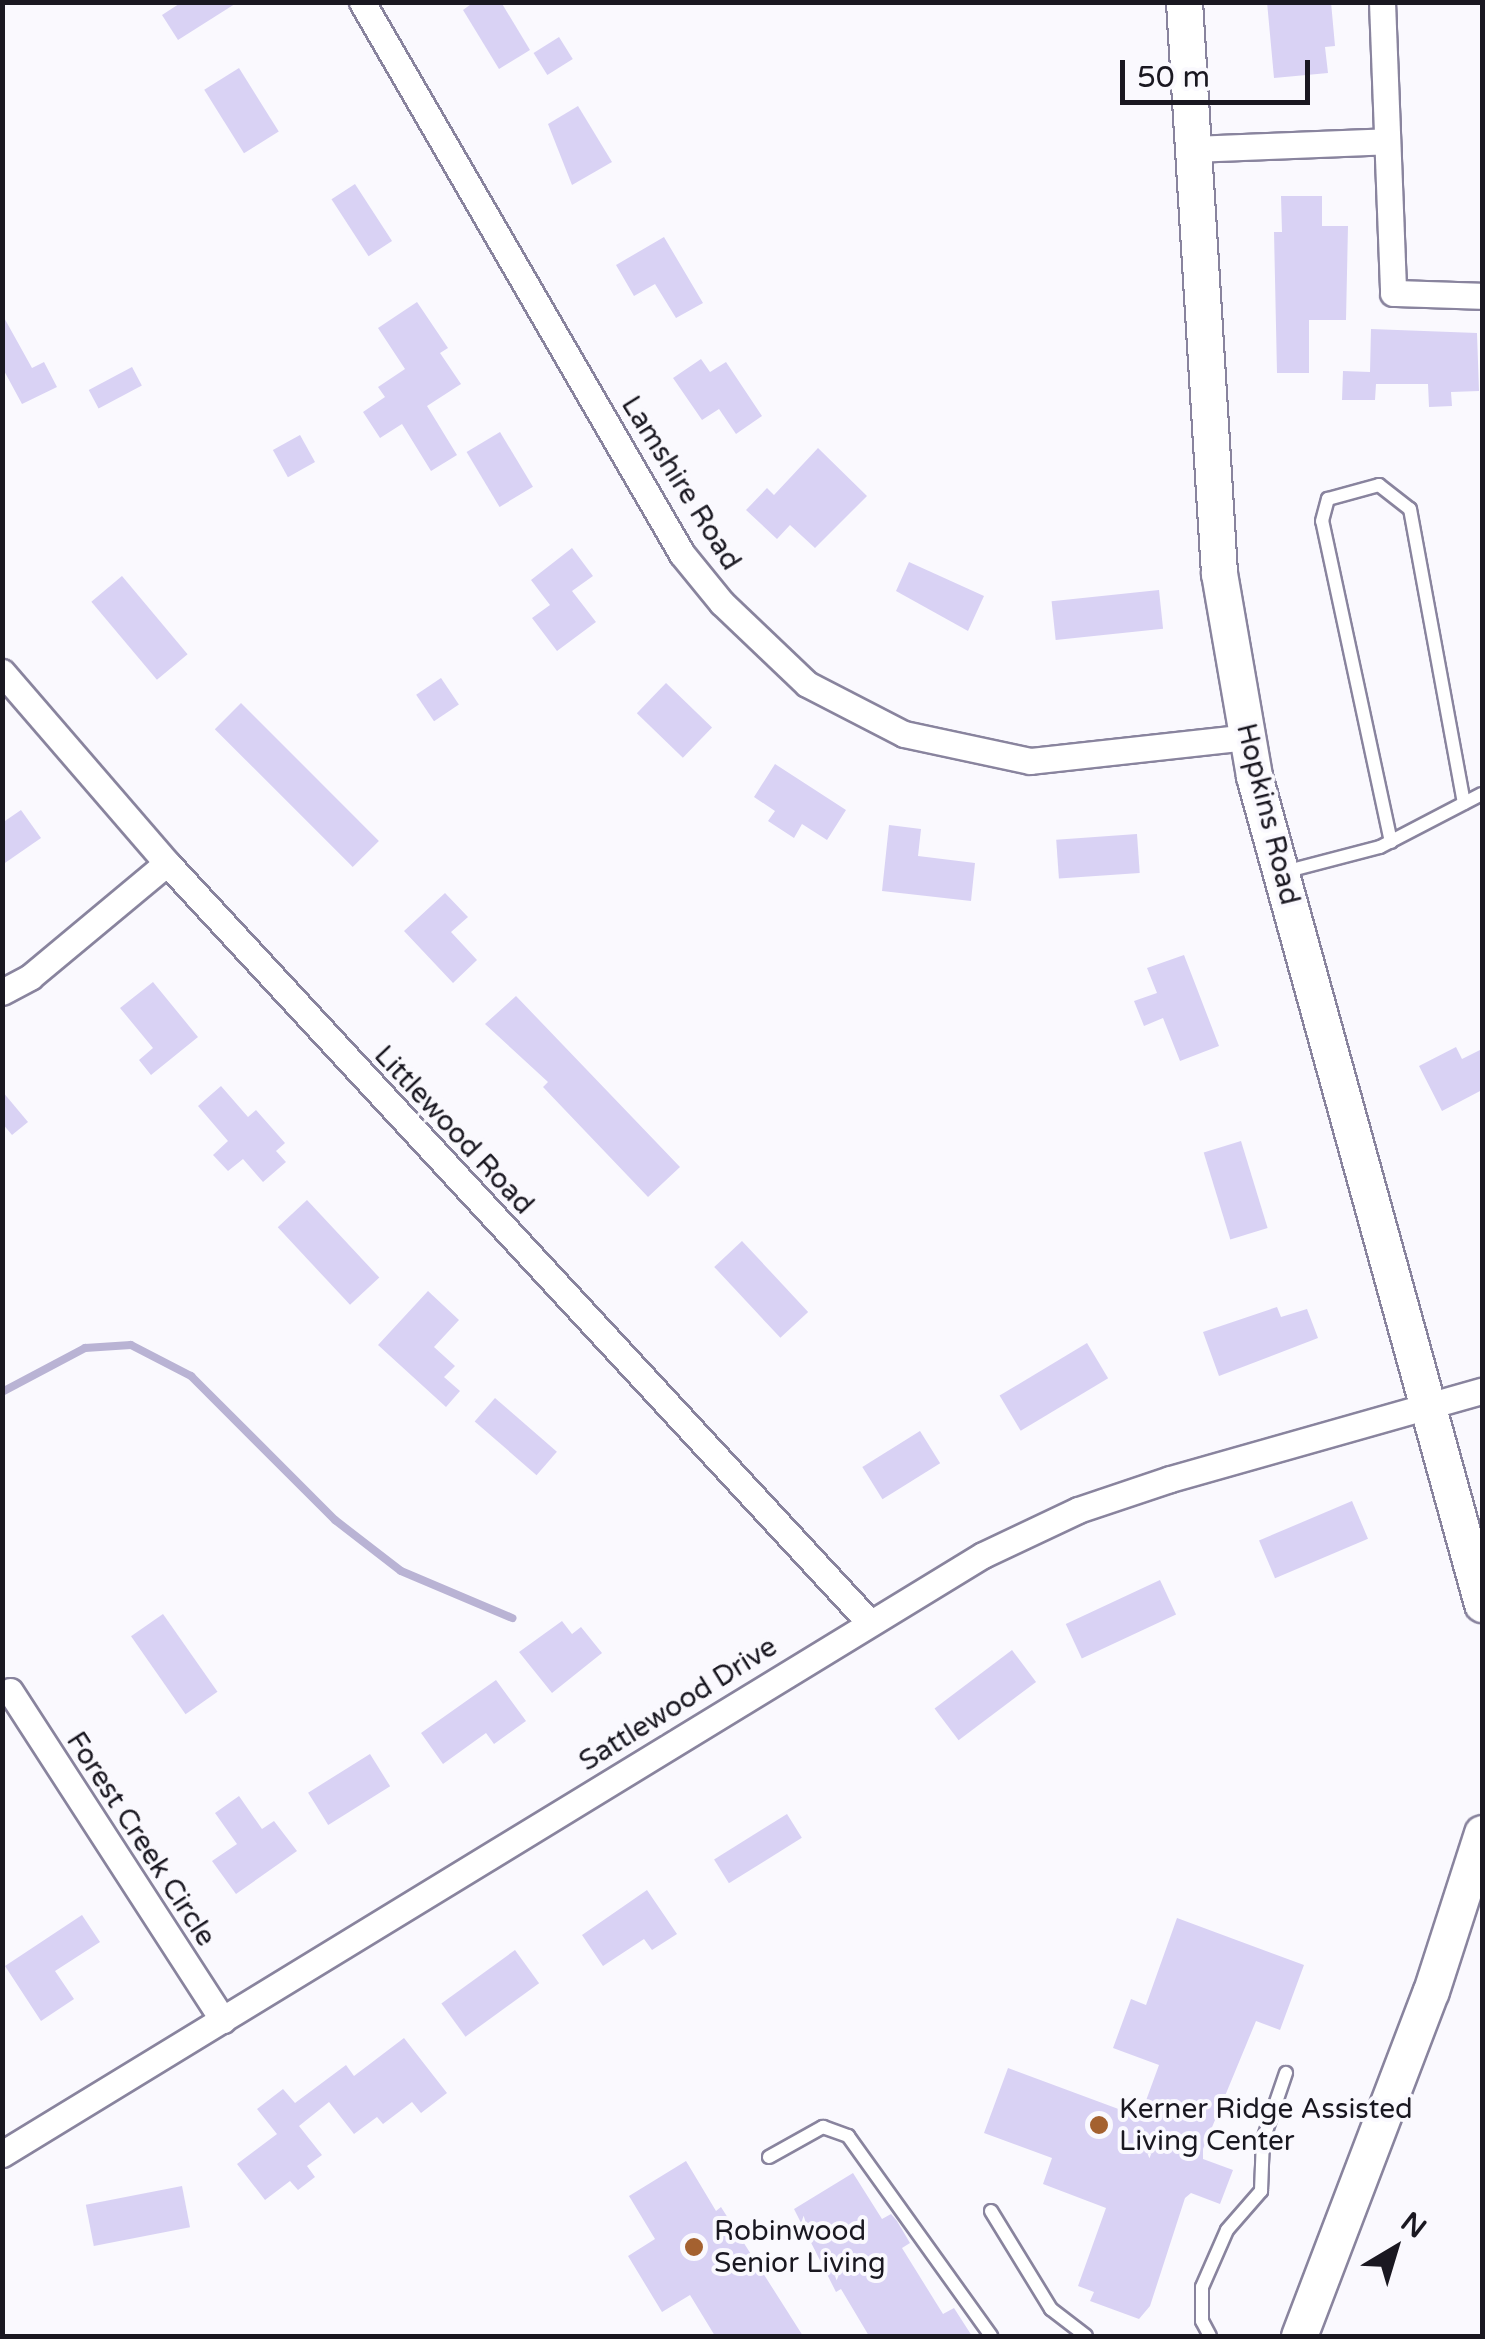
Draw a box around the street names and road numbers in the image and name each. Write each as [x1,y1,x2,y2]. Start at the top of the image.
street label: Lamshire Road [614,390,748,576]
street label: Hopkins Road [1229,720,1307,908]
street label: Littlewood Road [367,1039,541,1221]
street label: Sattlewood Drive [573,1630,783,1778]
street label: Forest Creek Circle [59,1726,223,1952]

